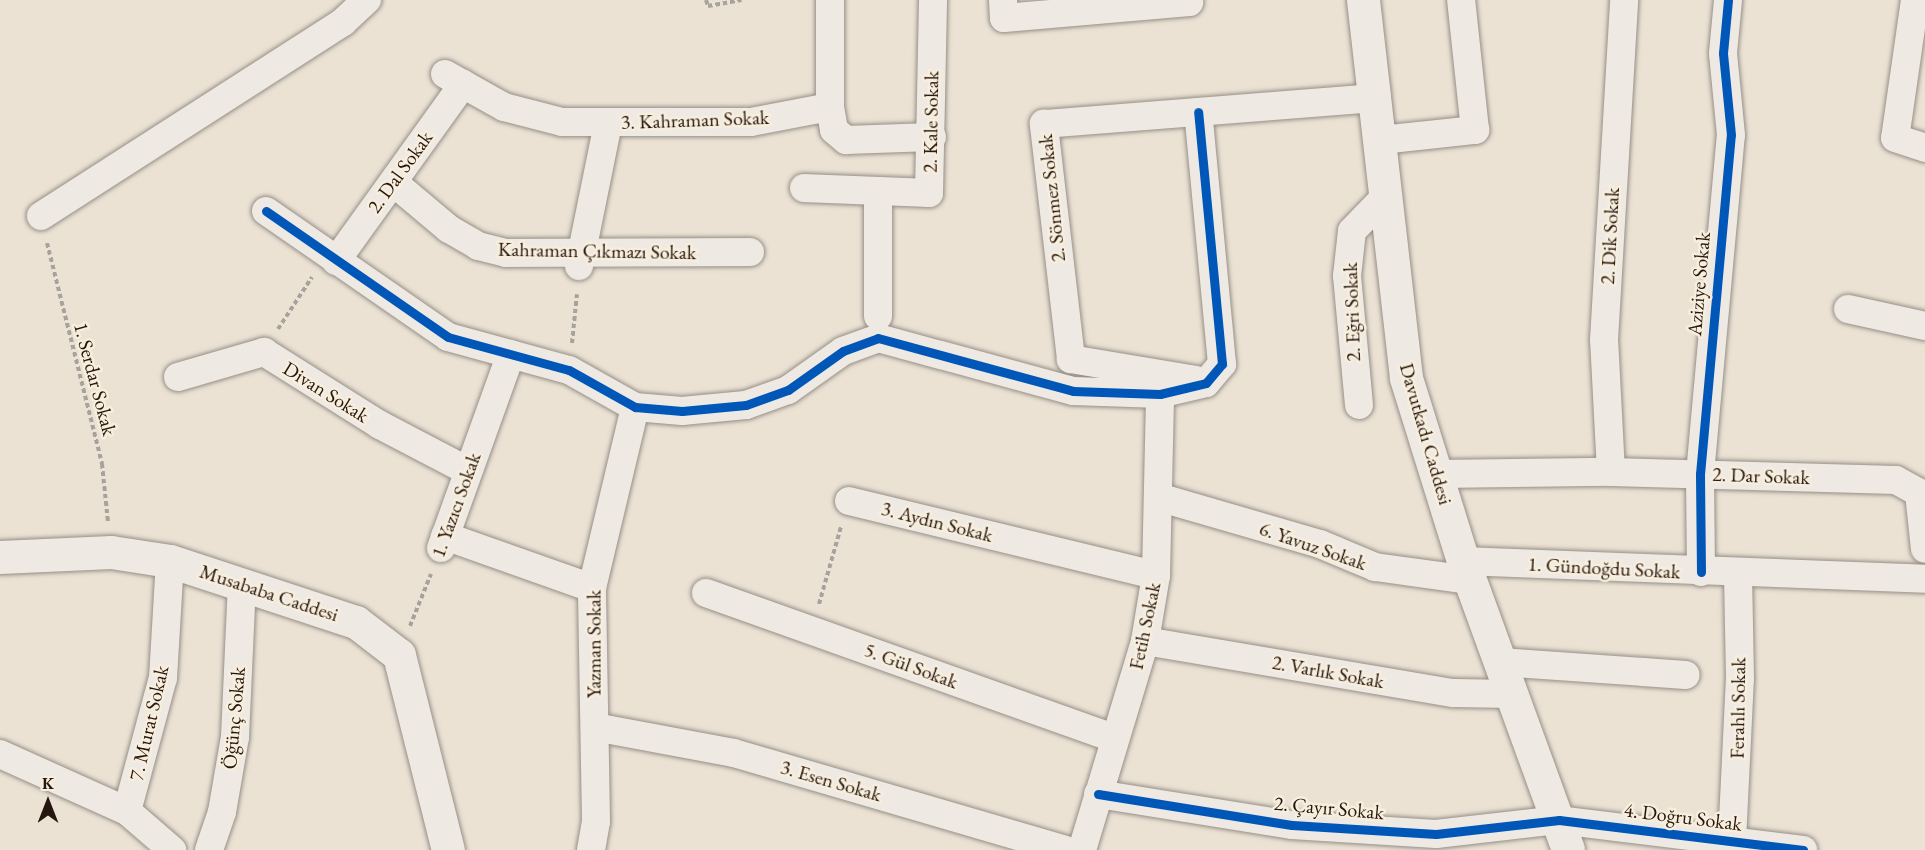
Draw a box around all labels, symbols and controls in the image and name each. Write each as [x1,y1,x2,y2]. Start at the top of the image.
street label: 2. Kale Sokak [918,71,944,173]
street label: 3. Kahraman Sokak [620,105,770,135]
street label: 2. Dal Sokak [362,126,438,218]
street label: 2. Sönmez Sokak [1033,133,1071,263]
street label: 2. Dik Sokak [1595,187,1625,285]
street label: Aziziye Sokak [1683,231,1715,337]
street label: Kahraman Çıkmazı Sokak [498,237,696,265]
street label: 2. Eğri Sokak [1338,262,1366,362]
street label: 1. Serdar Sokak [68,320,122,438]
street label: Divan Sokak [279,356,373,428]
street label: Davutkadı Caddesi [1394,360,1458,508]
street label: 1. Yazıcı Sokak [426,449,486,561]
street label: 2. Dar Sokak [1712,462,1810,490]
street label: 3. Aydın Sokak [879,497,995,547]
street label: 6. Yavuz Sokak [1256,516,1370,576]
street label: 1. Gündoğdu Sokak [1527,552,1681,584]
street label: Musababa Caddesi [197,559,341,627]
street label: Fetih Sokak [1124,580,1166,672]
street label: Yazman Sokak [582,590,606,698]
street label: 5. Gül Sokak [861,638,961,694]
street label: 2. Varlık Sokak [1270,650,1386,694]
street label: Ferahlı Sokak [1725,657,1751,759]
street label: 7. Murat Sokak [124,663,174,783]
street label: Öğünç Sokak [218,666,250,770]
street label: 3. Esen Sokak [778,755,884,807]
north arrow [18,772,78,832]
text: K [42,773,54,794]
street label: 2. Çayır Sokak [1273,791,1385,825]
street label: 4. Doğru Sokak [1623,798,1743,836]

